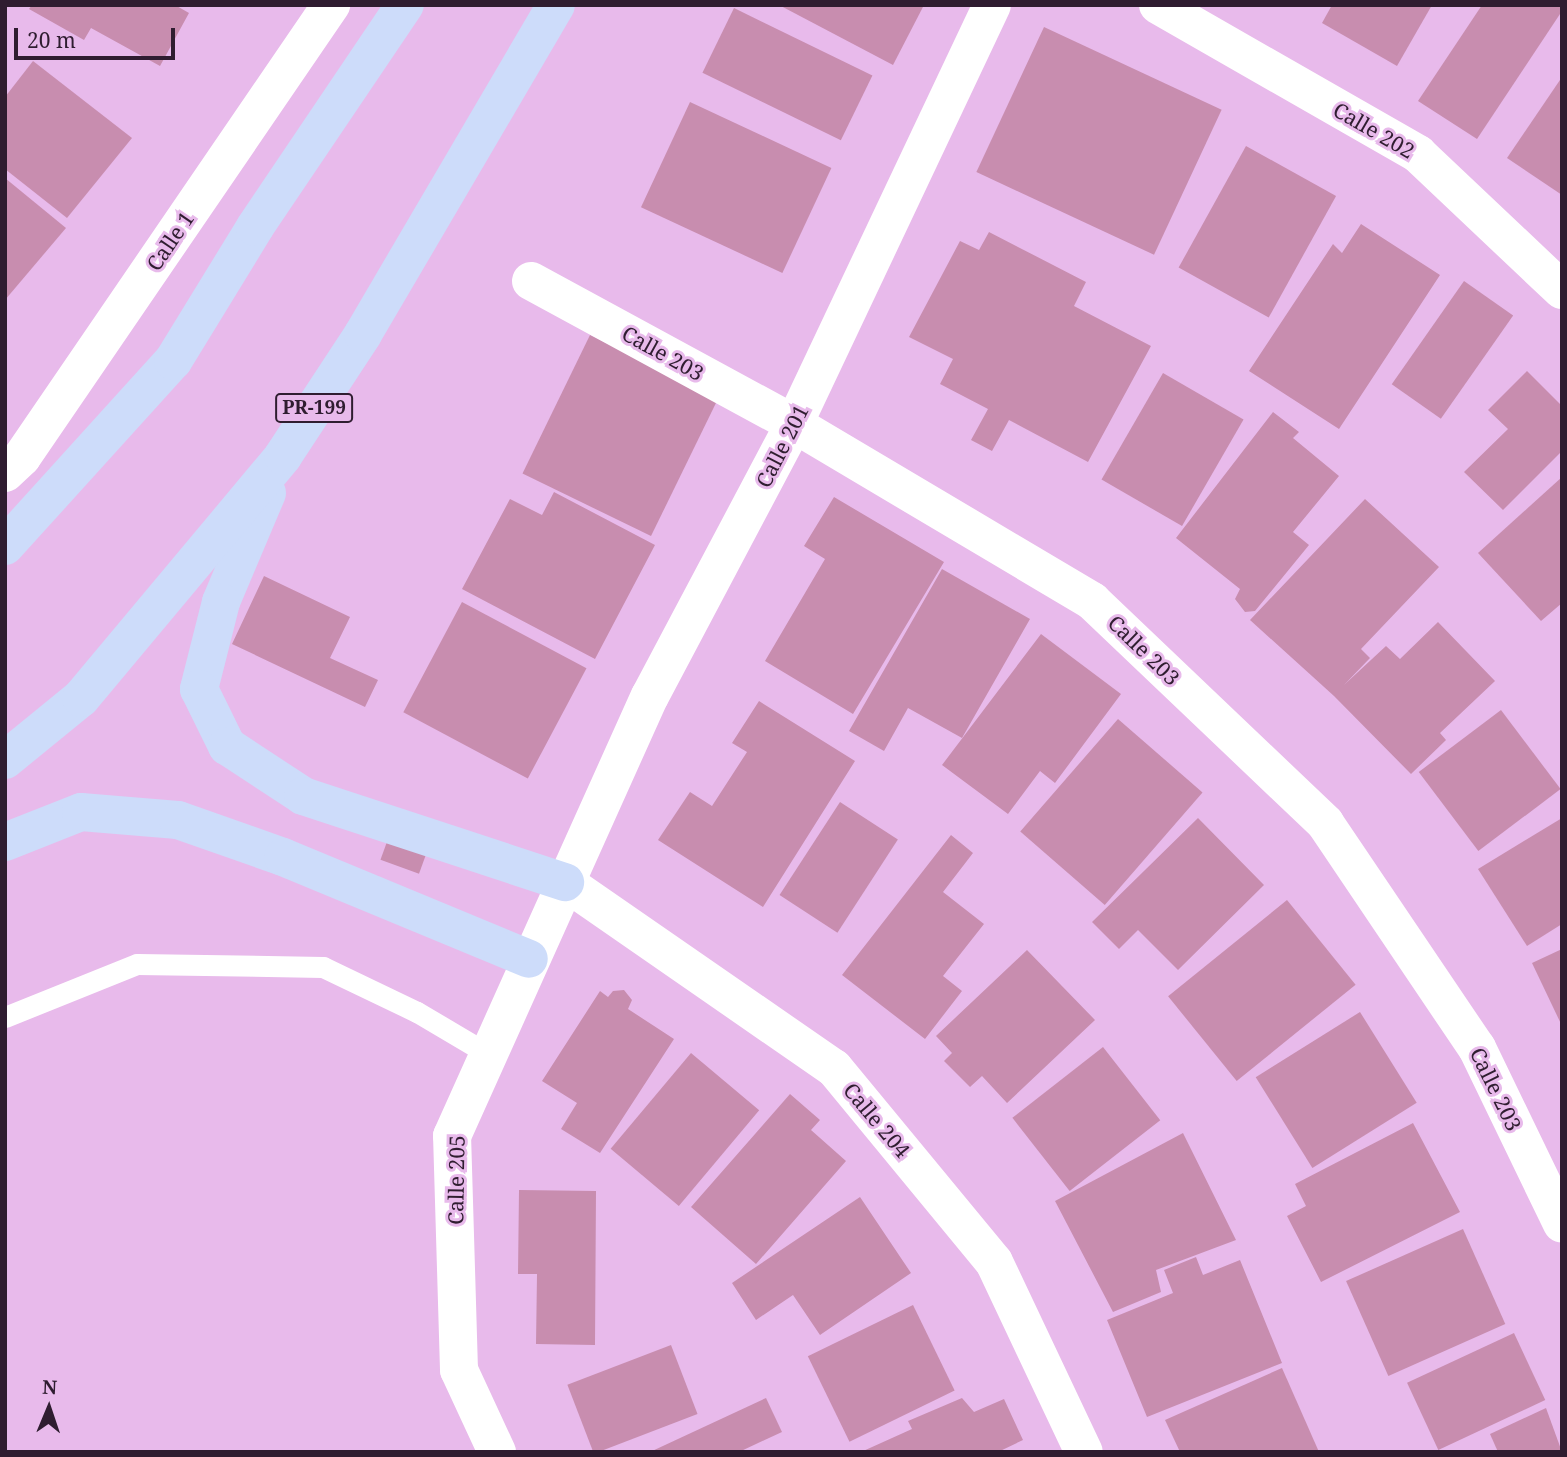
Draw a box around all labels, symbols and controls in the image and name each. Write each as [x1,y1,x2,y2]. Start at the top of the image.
scale bar [18,14,178,58]
text: 20 m [27,26,76,54]
street label: Calle 202 [1329,97,1419,163]
street label: Calle 1 [141,207,199,275]
street label: Calle 203 [618,320,708,386]
road number: PR-199 [274,392,354,424]
street label: Calle 201 [750,400,814,492]
street label: Calle 203 [1103,610,1185,690]
street label: Calle 203 [1465,1043,1527,1135]
street label: Calle 204 [839,1078,915,1162]
street label: Calle 205 [443,1135,469,1225]
north arrow [14,1373,84,1443]
text: N [42,1374,58,1400]

